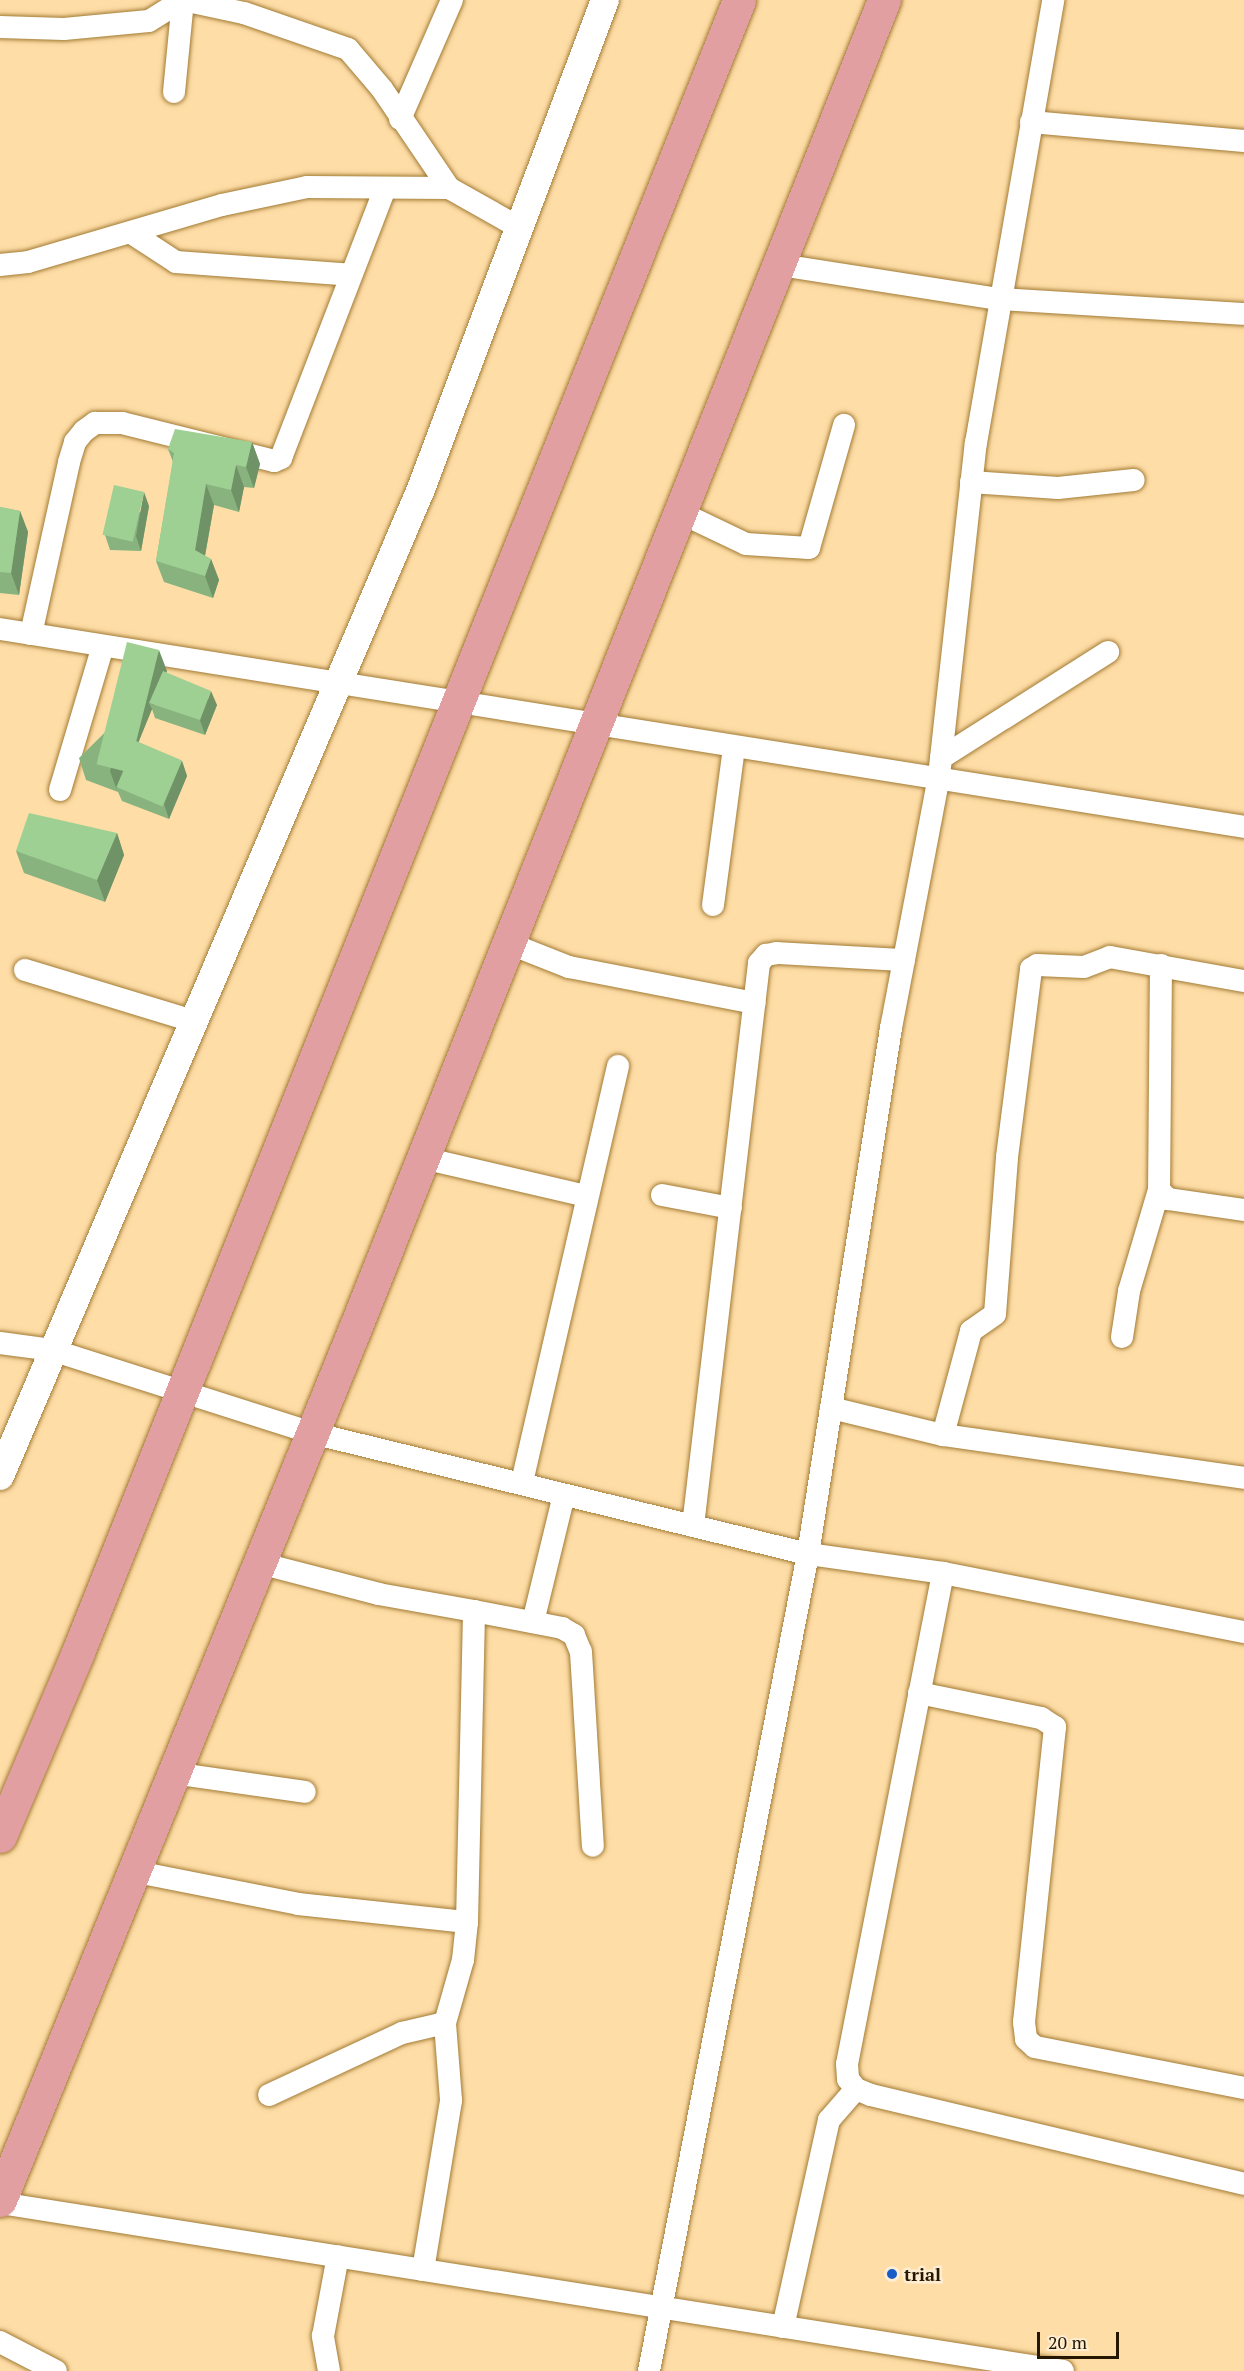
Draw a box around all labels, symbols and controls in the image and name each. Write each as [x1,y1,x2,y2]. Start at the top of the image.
place label: trial [904,2263,941,2285]
marker: trial [885,2267,899,2281]
scale bar [1040,2320,1122,2358]
text: 20 m [1048,2330,1087,2354]

